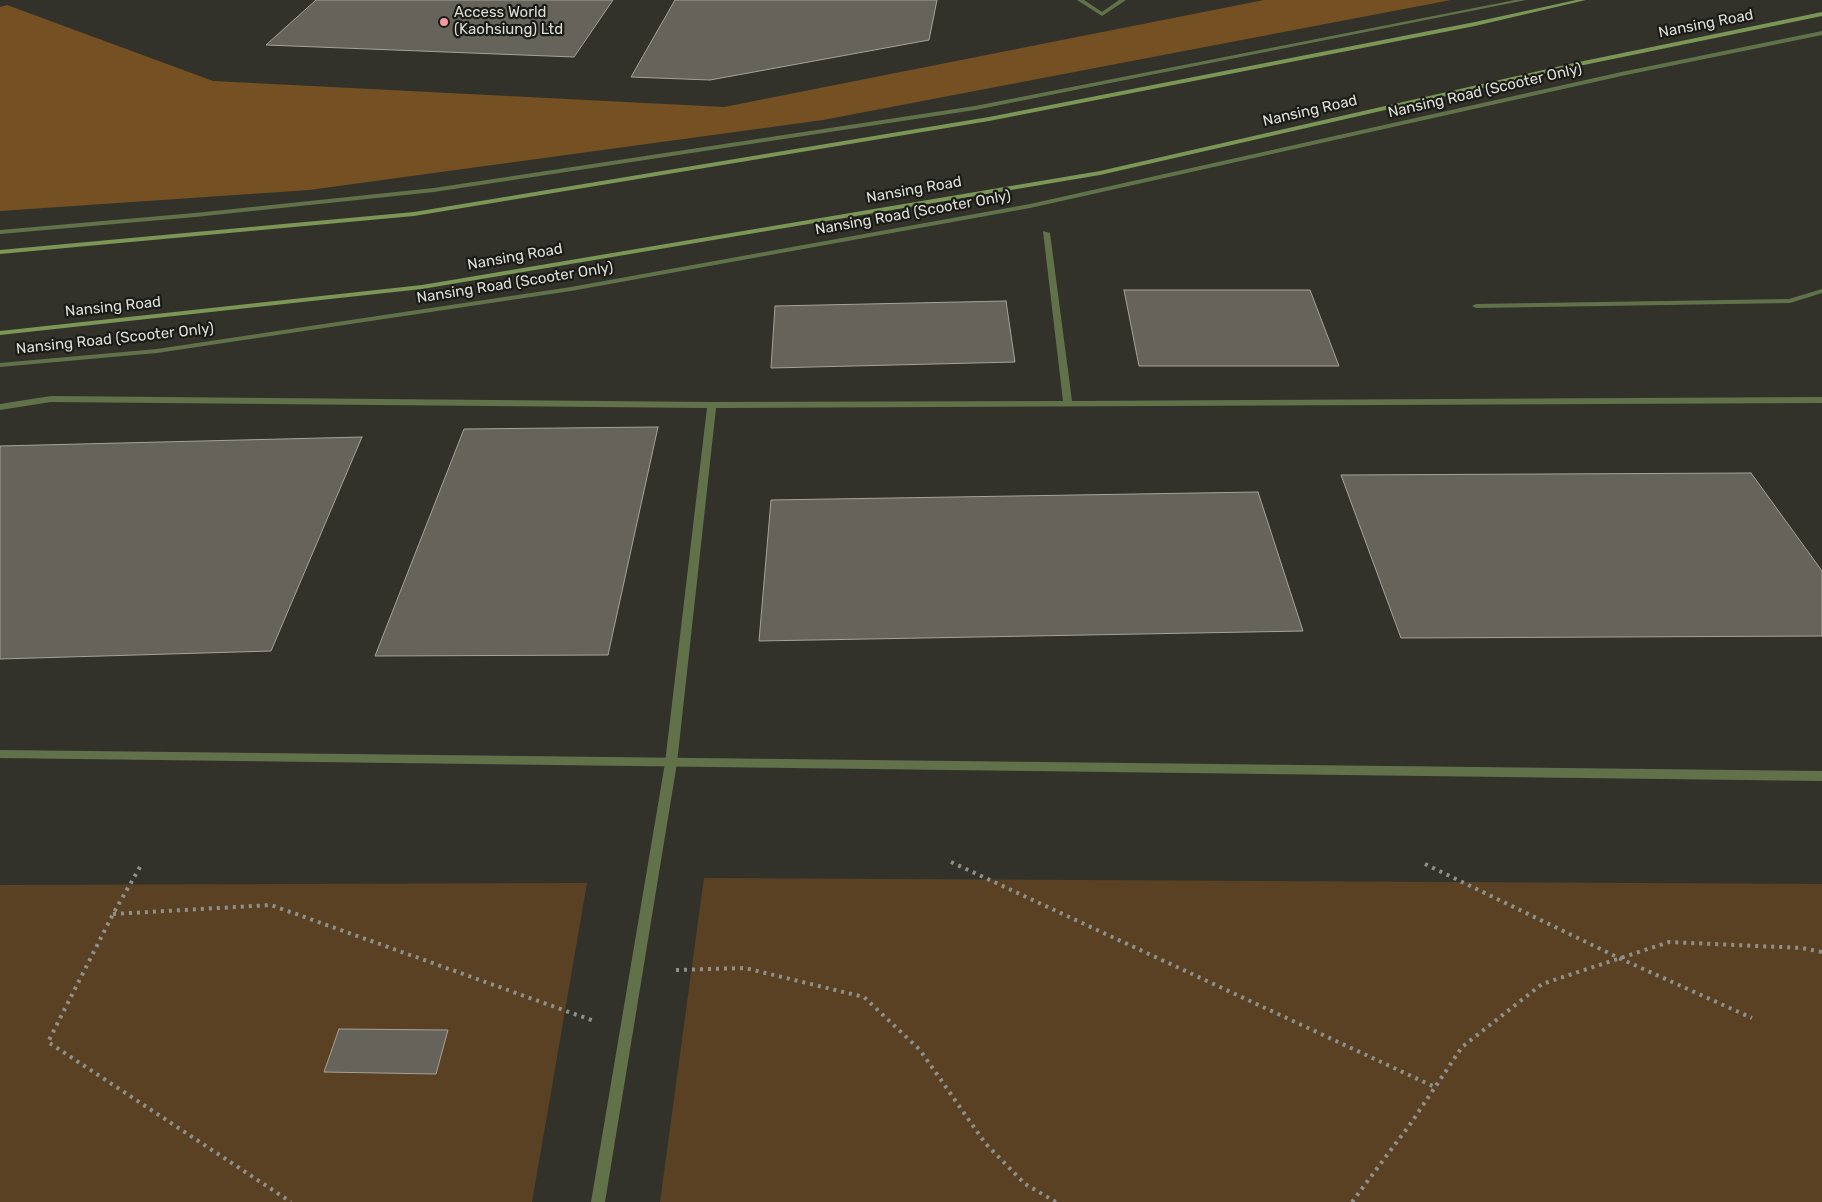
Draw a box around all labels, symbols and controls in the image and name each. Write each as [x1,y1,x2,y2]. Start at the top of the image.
place label: Access World (Kaohsiung) Ltd [454,4,563,39]
street label: Nansing Road [1657,6,1755,42]
marker: Access World (Kaohsiung) Ltd [438,16,450,28]
street label: Nansing Road (Scooter Only) [1386,60,1584,122]
street label: Nansing Road [1261,91,1359,131]
street label: Nansing Road [865,173,963,207]
street label: Nansing Road (Scooter Only) [814,187,1012,239]
street label: Nansing Road [466,240,564,274]
street label: Nansing Road (Scooter Only) [415,259,615,307]
street label: Nansing Road [64,293,162,321]
street label: Nansing Road (Scooter Only) [15,320,215,358]

